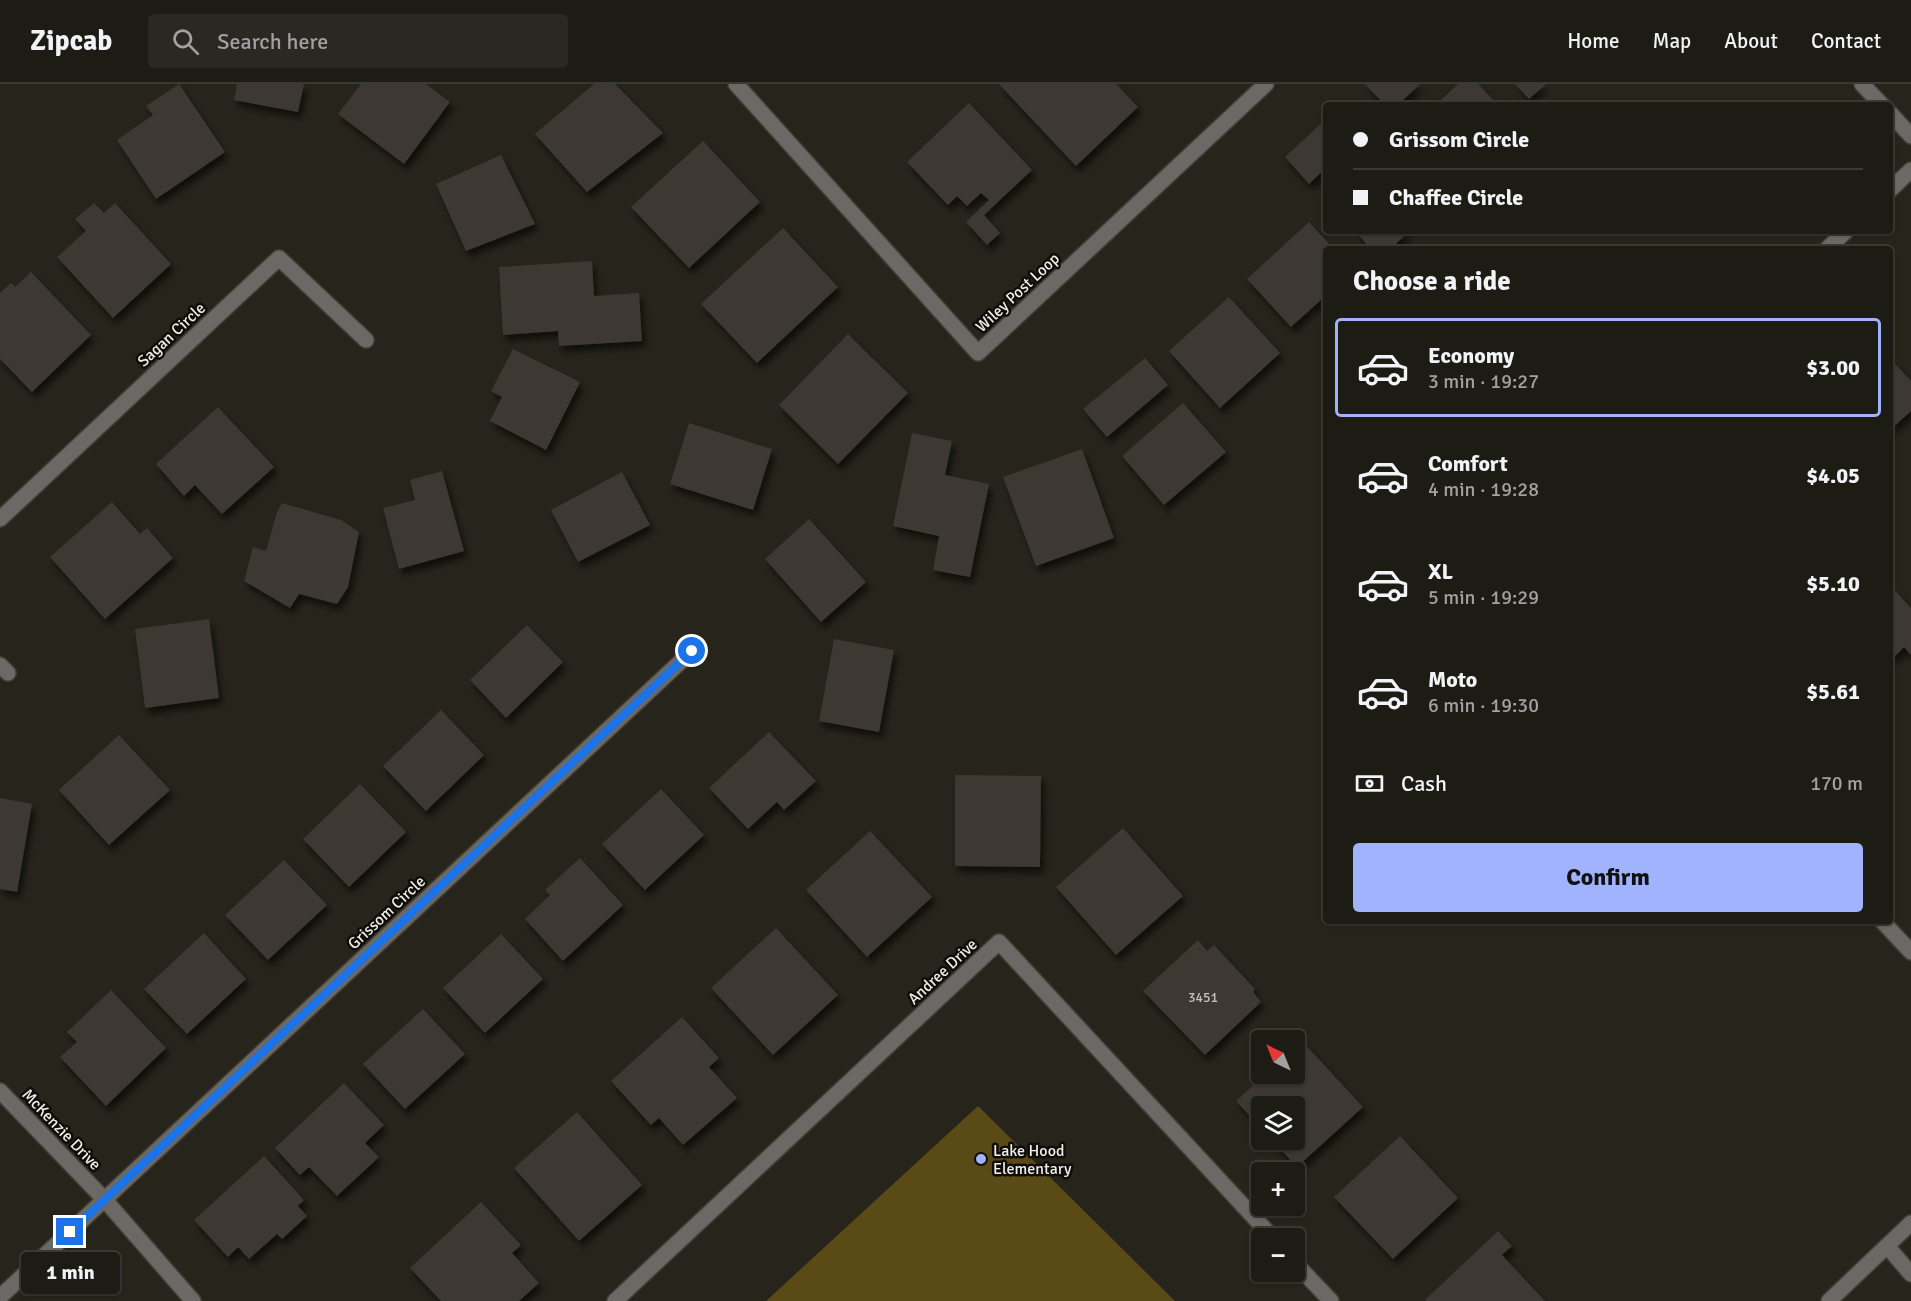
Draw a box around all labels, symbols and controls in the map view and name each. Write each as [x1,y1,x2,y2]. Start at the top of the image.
search box [148,14,568,68]
text: Zipcab [30,24,112,58]
icon: search [169,25,202,58]
text: Search here [217,28,328,55]
text: Home [1567,28,1620,54]
text: Map [1653,28,1691,54]
text: About [1724,28,1778,54]
text: Contact [1811,28,1881,54]
text: Grissom Circle [1389,126,1529,153]
text: Chaffee Circle [1389,184,1523,211]
street label: Wiley Post Loop [972,249,1064,337]
text: Choose a ride [1353,265,1511,298]
street label: Sagan Circle [134,298,210,371]
icon: car [1356,341,1410,395]
text: Economy [1428,342,1514,369]
text: $3.00 [1806,354,1860,381]
text: 3 min · 19:27 [1428,369,1539,394]
icon: car [1356,449,1410,503]
text: Comfort [1428,450,1508,477]
text: $4.05 [1806,462,1860,489]
text: 4 min · 19:28 [1428,477,1539,502]
icon: car [1356,557,1410,611]
text: XL [1428,558,1453,585]
text: $5.10 [1806,570,1860,597]
text: 5 min · 19:29 [1428,585,1539,610]
route start [678,637,705,664]
icon: car [1356,665,1410,719]
text: Moto [1428,666,1477,693]
text: $5.61 [1806,678,1860,705]
text: 6 min · 19:30 [1428,693,1539,718]
icon: cash [1353,767,1386,800]
text: Cash [1401,770,1447,797]
text: 170 m [1810,771,1863,796]
button: Confirm [1353,843,1863,912]
street label: Grissom Circle [344,872,430,954]
street label: Andree Drive [904,934,982,1009]
house number: 3451 [1188,989,1218,1006]
north arrow [1251,1030,1305,1084]
map controls [1251,1030,1305,1282]
street label: McKenzie Drive [18,1085,105,1175]
button: layers [1251,1096,1305,1150]
place label: Lake Hood Elementary [993,1141,1072,1179]
marker: Lake Hood Elementary [974,1152,988,1166]
button: + [1251,1162,1305,1216]
route end [56,1218,83,1245]
button: − [1251,1228,1305,1282]
callout: 1 min [20,1253,119,1295]
text: 1 min [46,1260,95,1285]

